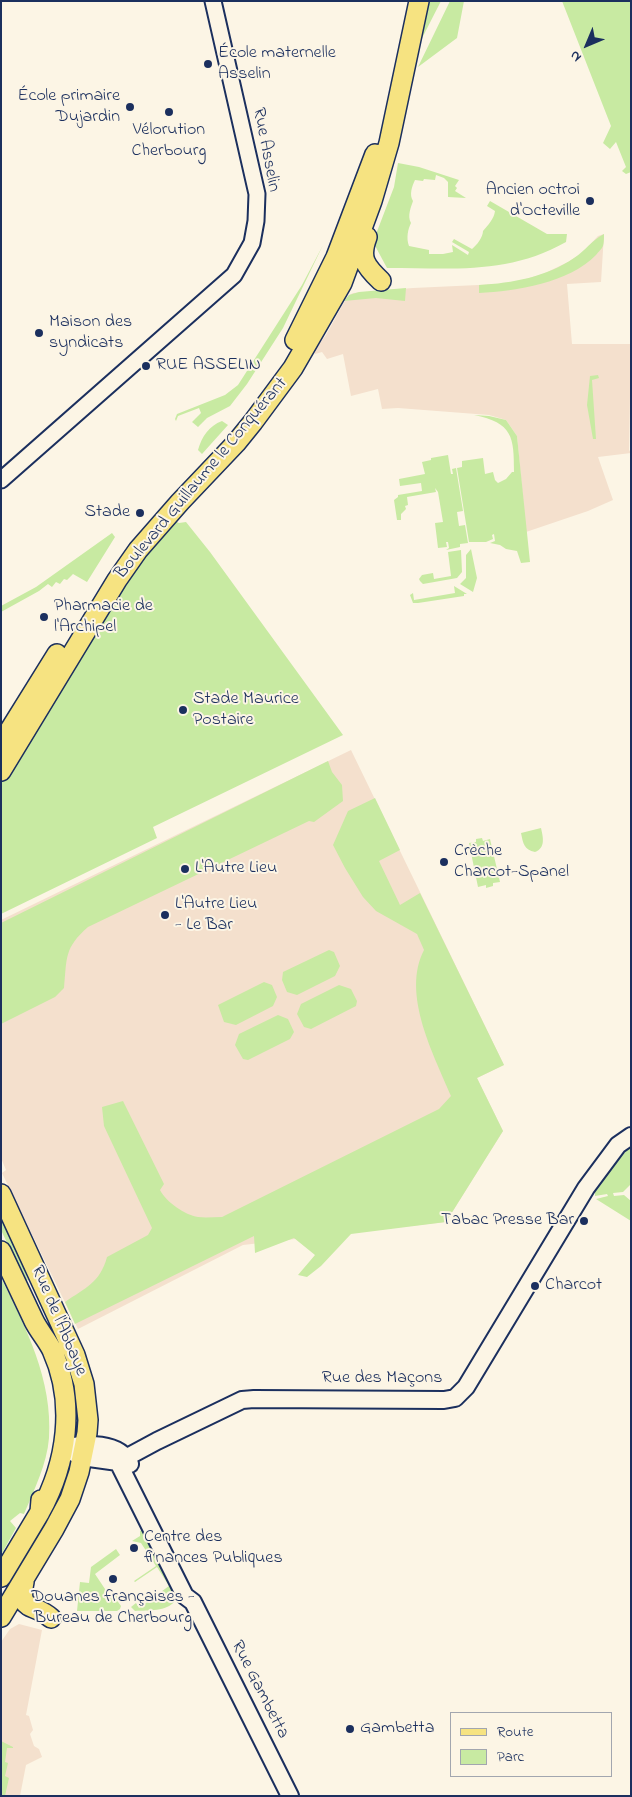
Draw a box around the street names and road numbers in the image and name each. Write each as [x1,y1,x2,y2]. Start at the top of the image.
street label: Rue Asselin [246,106,284,194]
street label: Boulevard Guillaume le Conquérant [111,374,293,584]
street label: Rue de l'Abbaye [25,1263,91,1379]
street label: Rue des Maçons [322,1368,442,1390]
street label: Rue Gambetta [225,1637,293,1743]

